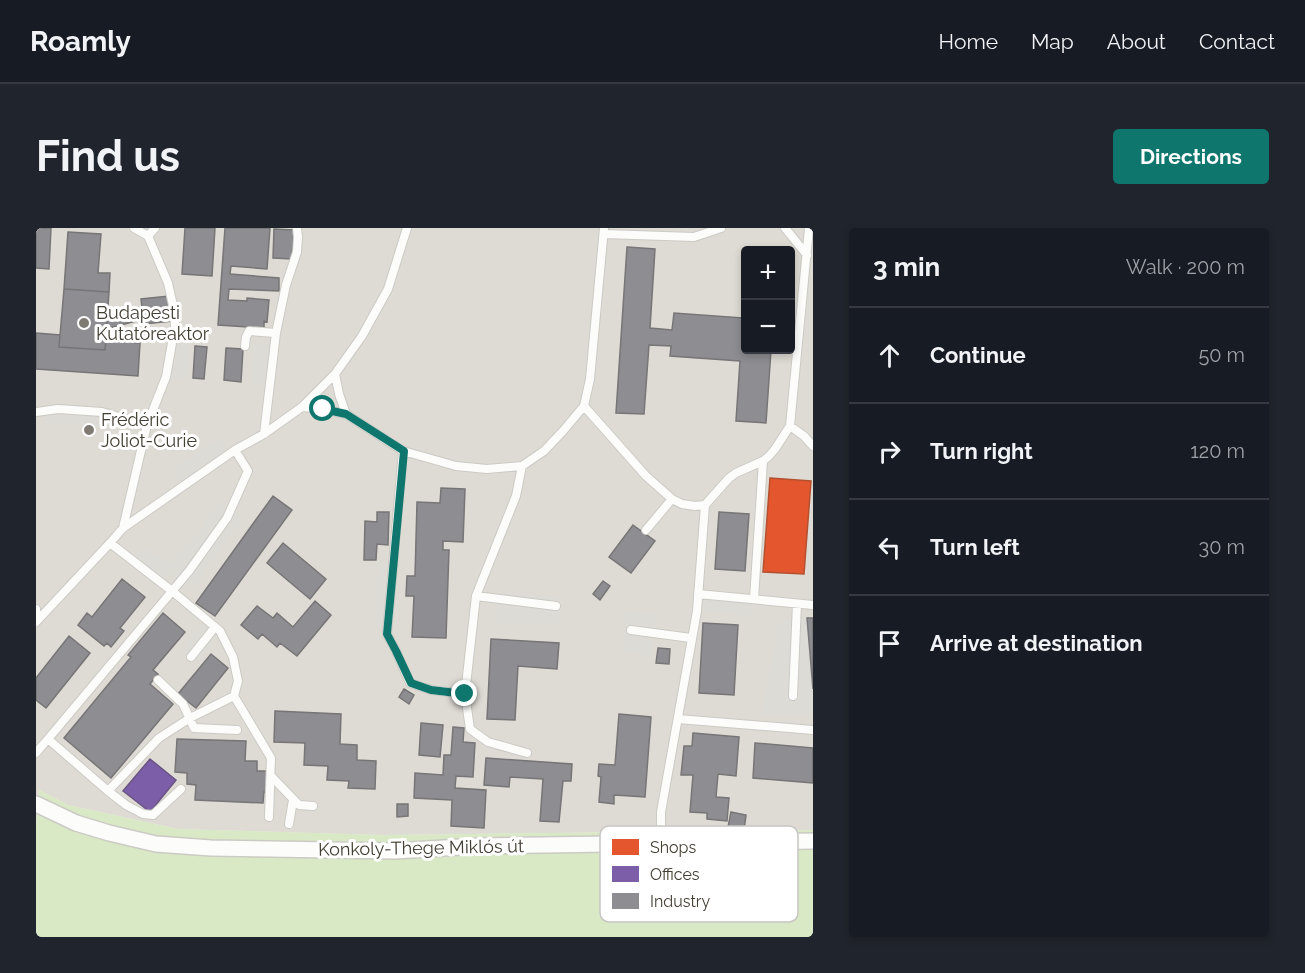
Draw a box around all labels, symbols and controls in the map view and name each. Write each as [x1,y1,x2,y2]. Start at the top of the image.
text: Roamly [30,25,131,58]
text: Home [939,29,998,54]
text: Map [1031,29,1074,54]
text: About [1107,29,1166,54]
text: Contact [1199,29,1275,54]
button: Directions [1113,129,1269,184]
text: Find us [36,132,180,181]
map controls [741,246,795,354]
button: + [741,246,795,300]
text: 3 min [873,252,940,282]
text: Walk · 200 m [1126,255,1245,279]
button: − [741,300,795,354]
place label: Budapesti Kutatóreaktor [96,302,210,344]
marker: Budapesti Kutatóreaktor [77,316,91,330]
icon: ahead [873,339,906,372]
text: Continue [930,342,1026,368]
text: 50 m [1198,343,1245,367]
route start [309,395,335,421]
place label: Frédéric Joliot-Curie [101,409,197,451]
marker: Frédéric Joliot-Curie [82,423,96,437]
icon: right [873,435,906,468]
text: Turn right [930,438,1033,464]
text: 120 m [1190,439,1245,463]
icon: left [873,531,906,564]
text: Turn left [930,534,1020,560]
text: 30 m [1199,535,1245,559]
icon: arrive [873,627,906,660]
text: Arrive at destination [930,630,1143,656]
route end [451,680,477,706]
legend [600,826,798,922]
street label: Konkoly-Thege Miklós út [318,835,524,860]
text: Shops [650,838,696,857]
text: Offices [650,865,700,884]
text: Industry [650,892,710,911]

